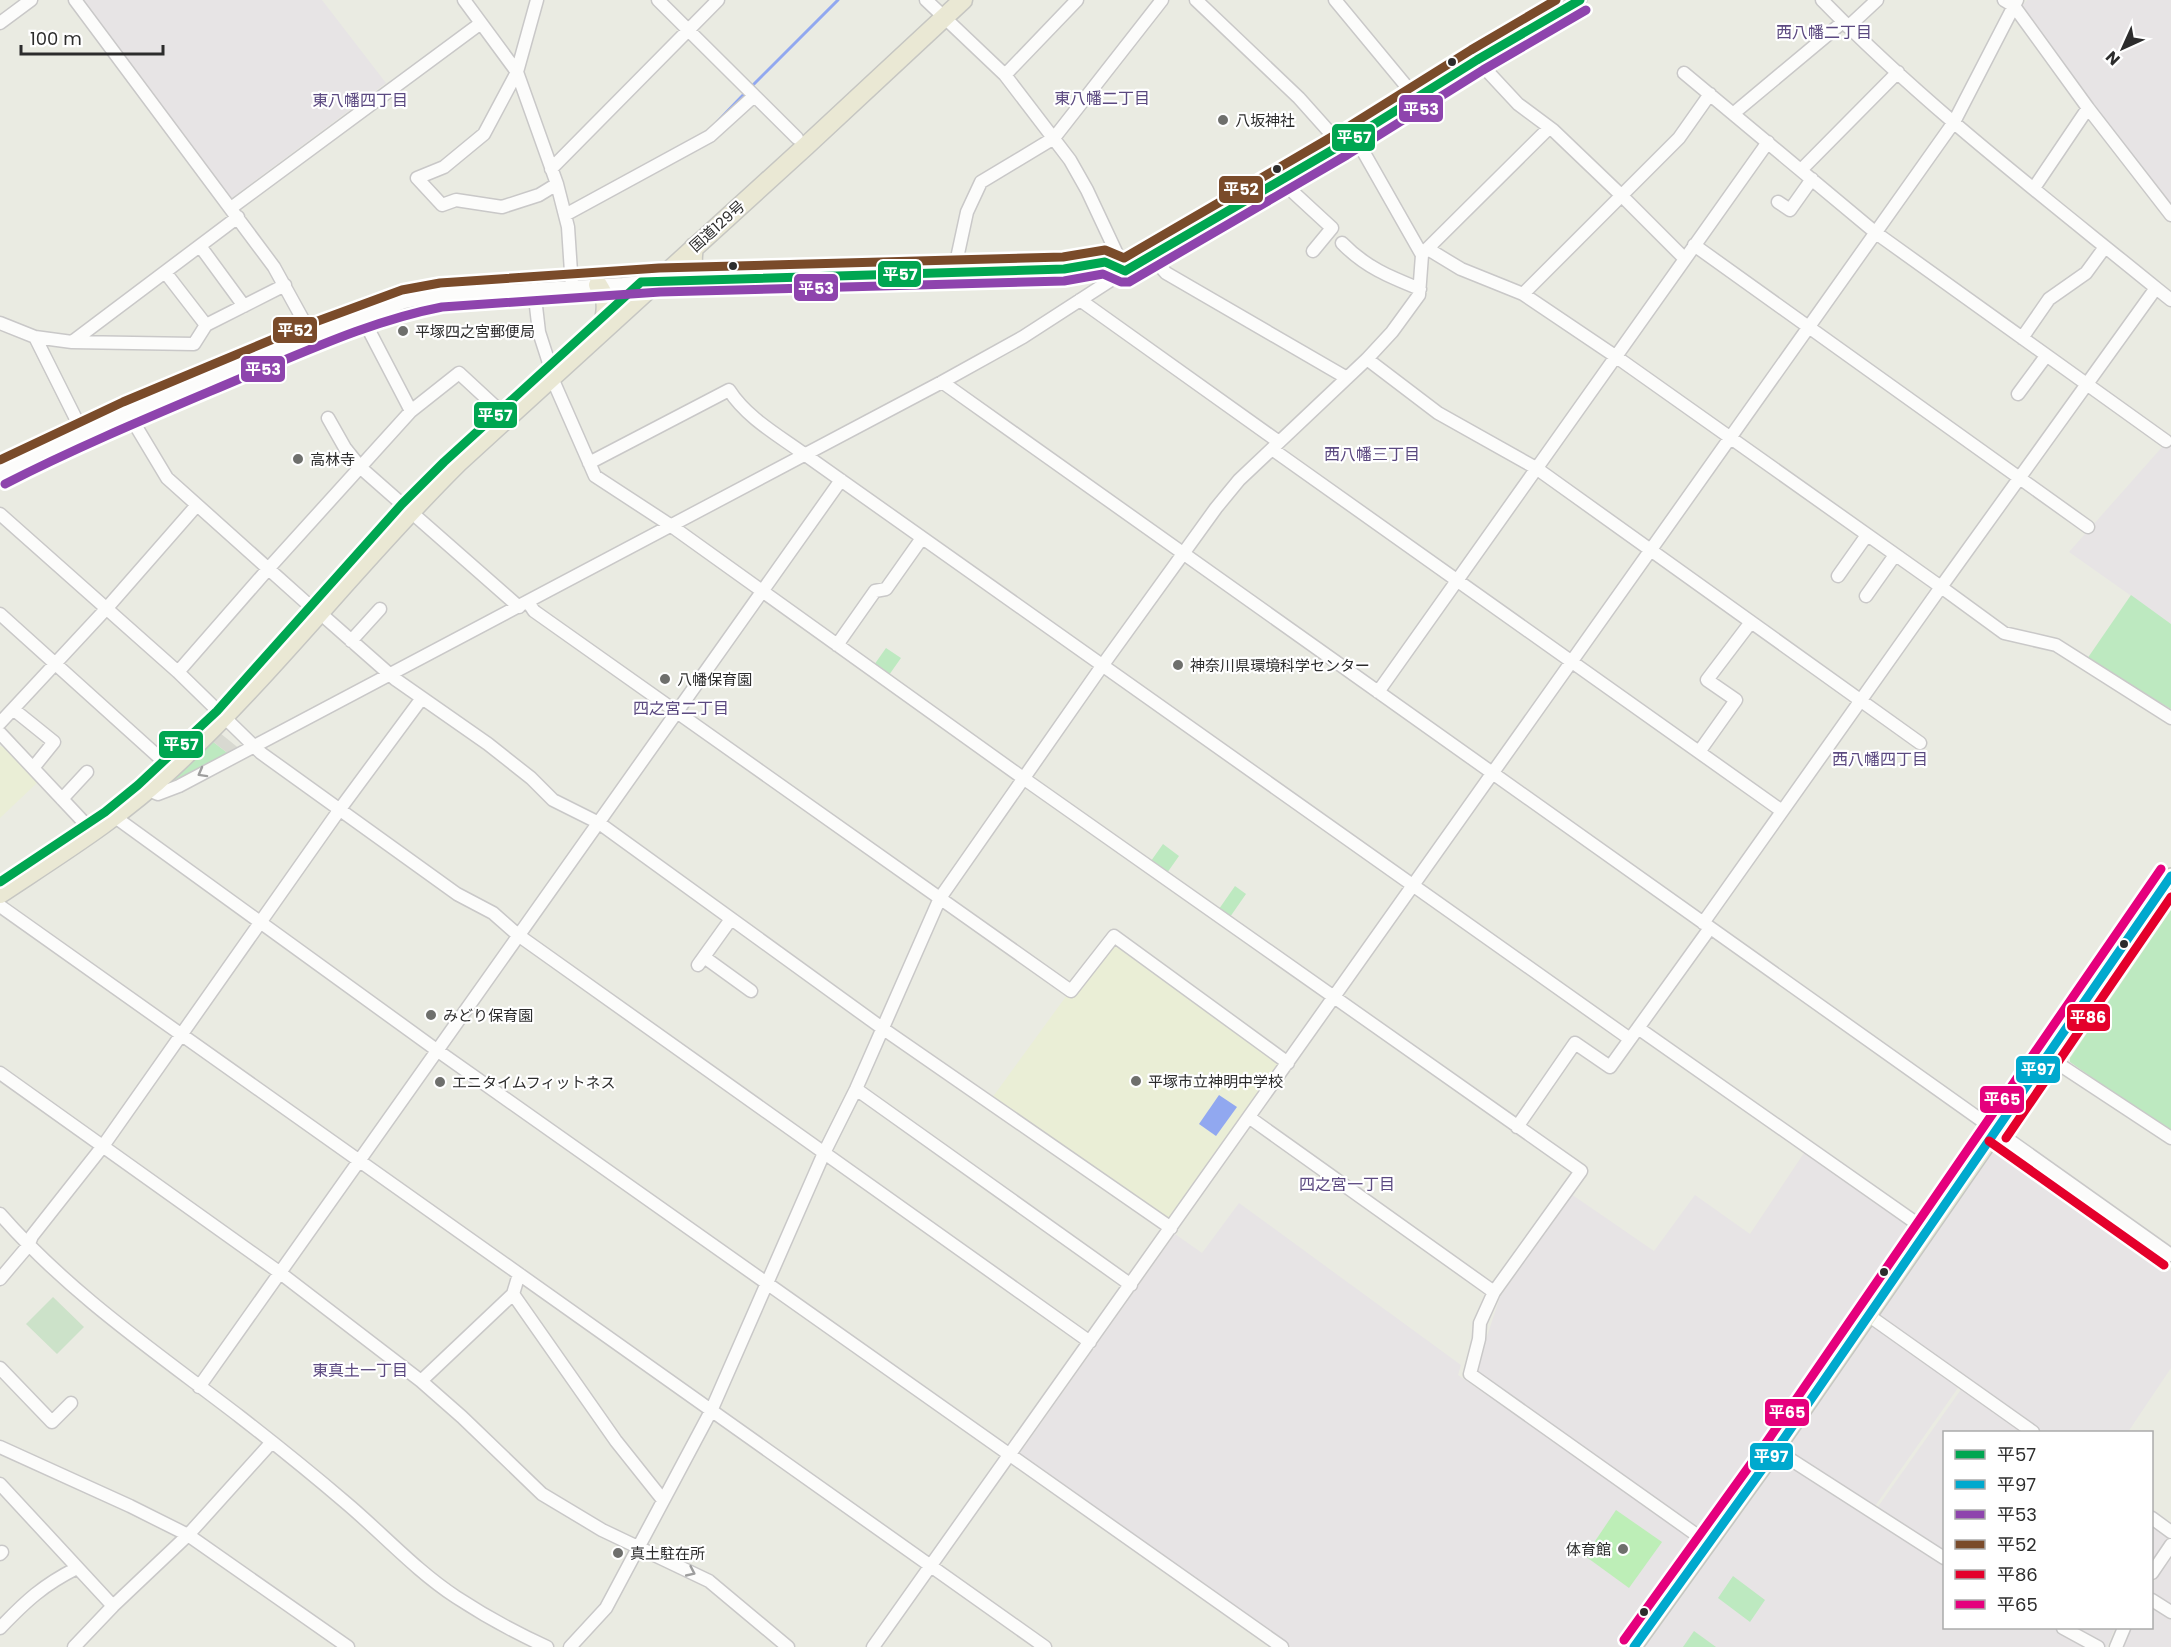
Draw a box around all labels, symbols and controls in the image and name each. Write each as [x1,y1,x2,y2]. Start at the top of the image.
scale bar [21,18,164,56]
north arrow [2093,18,2153,78]
district label: 西八幡二丁目 [1776,21,1872,44]
text: 100 m [30,26,82,51]
text: N [2100,46,2125,71]
unlabelled marker [1446,56,1458,68]
district label: 東八幡二丁目 [1054,87,1150,110]
district label: 東八幡四丁目 [312,89,408,112]
line badge: 平53 [1398,94,1444,123]
text: 平53 [1403,98,1439,121]
place label: 八坂神社 [1235,110,1295,131]
marker: 八坂神社 [1216,113,1230,127]
line badge: 平57 [1331,123,1376,152]
text: 平57 [1337,126,1372,149]
unlabelled marker [1271,163,1283,175]
line badge: 平52 [1218,175,1264,204]
text: 平52 [1223,178,1259,201]
street label: 国道129号 [685,195,749,257]
unlabelled marker [727,260,739,272]
line badge: 平57 [877,260,922,288]
text: 平57 [883,263,918,286]
line badge: 平53 [793,273,839,302]
text: 平53 [798,277,834,300]
line badge: 平52 [272,316,318,344]
text: 平52 [277,319,313,342]
place label: 平塚四之宮郵便局 [415,321,535,342]
marker: 平塚四之宮郵便局 [396,324,410,338]
line badge: 平53 [240,355,286,383]
text: 平53 [245,358,281,381]
line badge: 平57 [473,401,518,429]
text: 平57 [478,404,513,427]
district label: 西八幡三丁目 [1324,443,1420,466]
place label: 高林寺 [310,449,355,470]
marker: 高林寺 [291,452,305,466]
place label: 神奈川県環境科学センター [1190,655,1370,676]
marker: 神奈川県環境科学センター [1171,658,1185,672]
place label: 八幡保育園 [677,669,752,690]
marker: 八幡保育園 [658,672,672,686]
district label: 四之宮二丁目 [633,697,729,720]
line badge: 平57 [158,730,204,759]
text: 平57 [164,733,199,756]
district label: 西八幡四丁目 [1832,748,1928,771]
one-way arrow [197,766,208,777]
unlabelled marker [2118,938,2130,950]
line badge: 平86 [2066,1003,2111,1032]
place label: みどり保育園 [443,1005,533,1026]
text: 平86 [2070,1006,2106,1029]
marker: みどり保育園 [424,1008,438,1022]
line badge: 平97 [2015,1055,2061,1084]
text: 平97 [2021,1058,2056,1081]
place label: 平塚市立神明中学校 [1148,1071,1283,1092]
place label: エニタイムフィットネス [452,1072,616,1093]
marker: 平塚市立神明中学校 [1129,1074,1143,1088]
marker: エニタイムフィットネス [433,1075,447,1089]
line badge: 平65 [1979,1085,2025,1114]
text: 平65 [1984,1088,2020,1111]
district label: 四之宮一丁目 [1299,1173,1395,1196]
unlabelled marker [1878,1266,1890,1278]
district label: 東真土一丁目 [312,1359,408,1382]
line badge: 平65 [1764,1398,1810,1427]
text: 平65 [1769,1401,1805,1424]
legend [1943,1431,2153,1629]
line badge: 平97 [1749,1442,1794,1471]
text: 平57 [1997,1442,2036,1467]
text: 平97 [1754,1445,1789,1468]
text: 平97 [1997,1472,2036,1497]
text: 平53 [1997,1502,2037,1527]
text: 平52 [1997,1532,2037,1557]
place label: 体育館 [1566,1539,1611,1560]
marker: 体育館 [1616,1542,1630,1556]
place label: 真土駐在所 [630,1543,705,1564]
marker: 真土駐在所 [611,1546,625,1560]
text: 平86 [1997,1562,2038,1587]
one-way arrow [685,1565,696,1577]
text: 平65 [1997,1592,2038,1617]
unlabelled marker [1638,1606,1650,1618]

